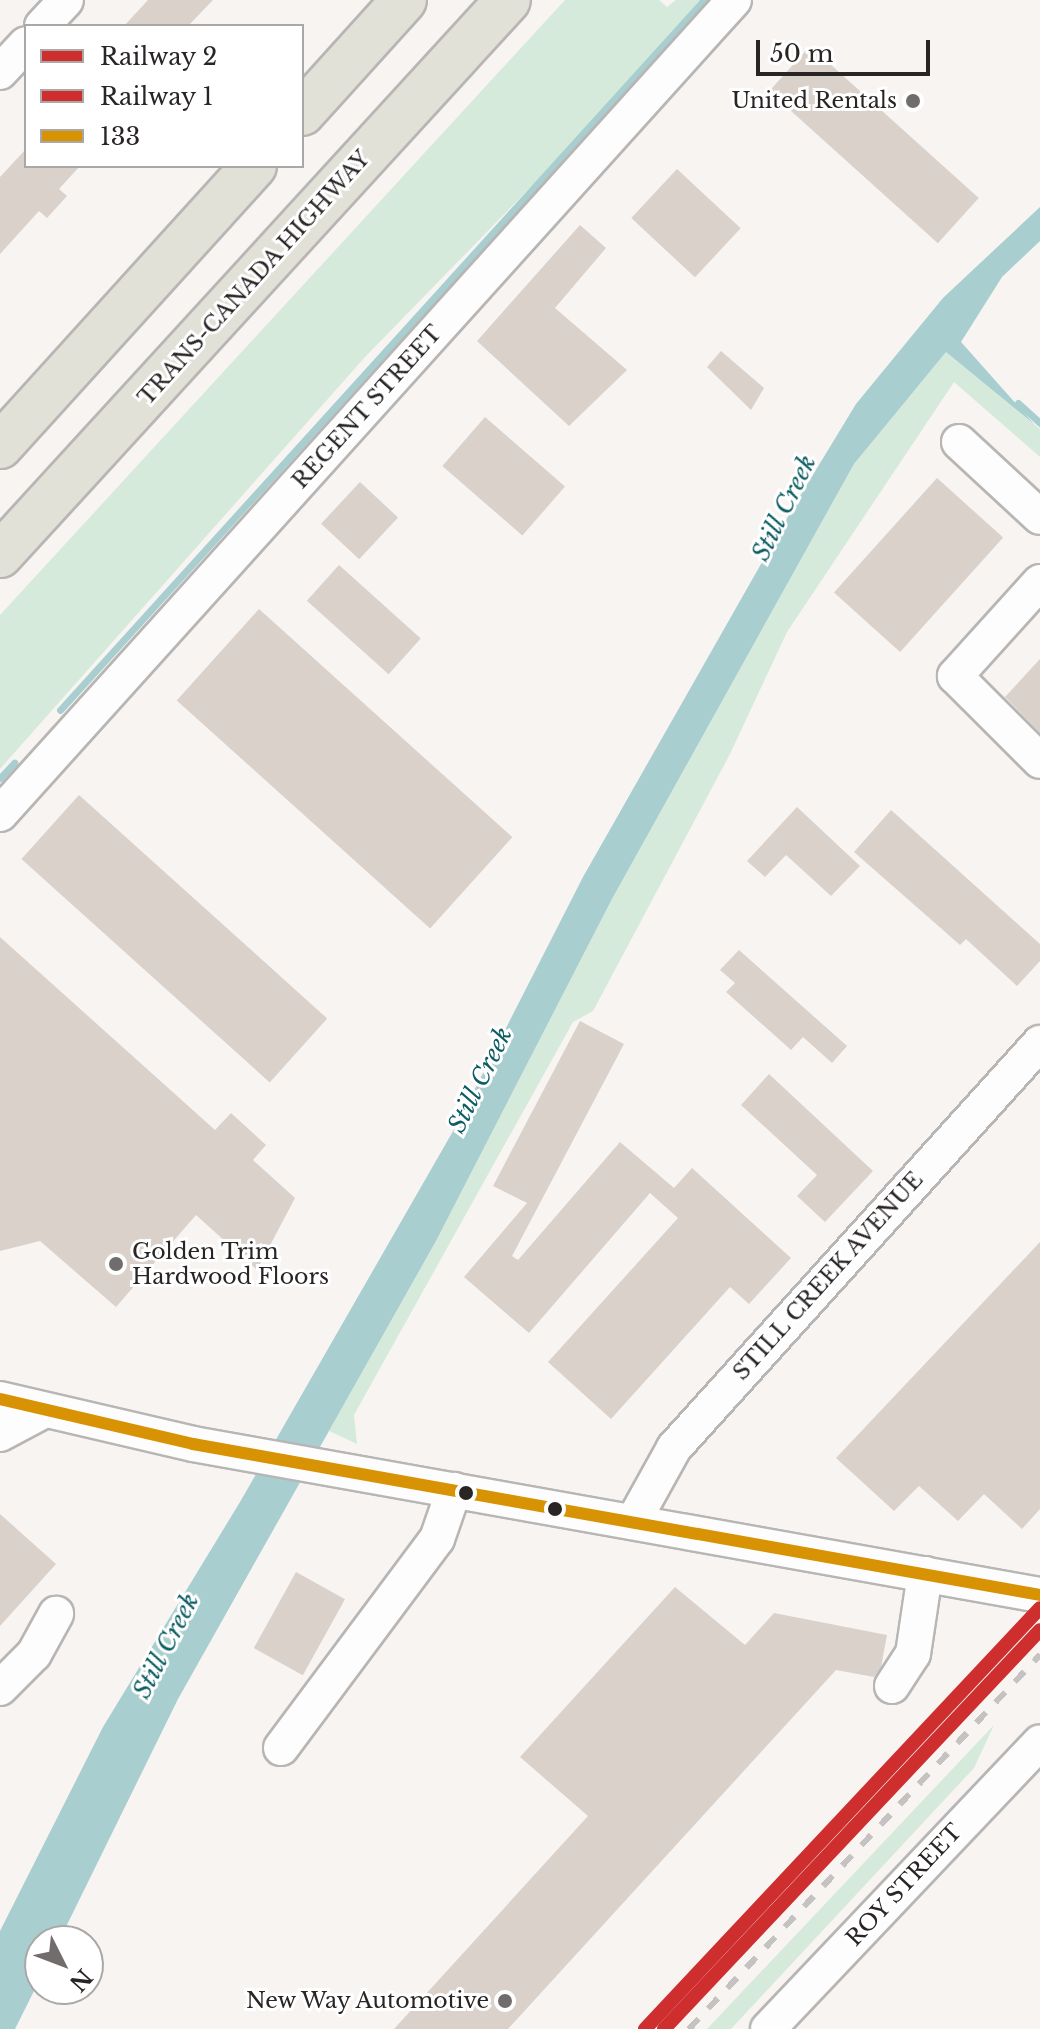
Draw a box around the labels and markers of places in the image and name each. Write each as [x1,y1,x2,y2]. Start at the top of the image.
place label: United Rentals [731,88,897,114]
marker: United Rentals [904,92,922,110]
place label: Golden Trim Hardwood Floors [132,1238,329,1290]
marker: Golden Trim Hardwood Floors [107,1255,125,1273]
unlabelled marker [458,1485,474,1501]
unlabelled marker [547,1501,563,1517]
place label: New Way Automotive [243,1988,489,2014]
marker: New Way Automotive [496,1992,514,2010]

